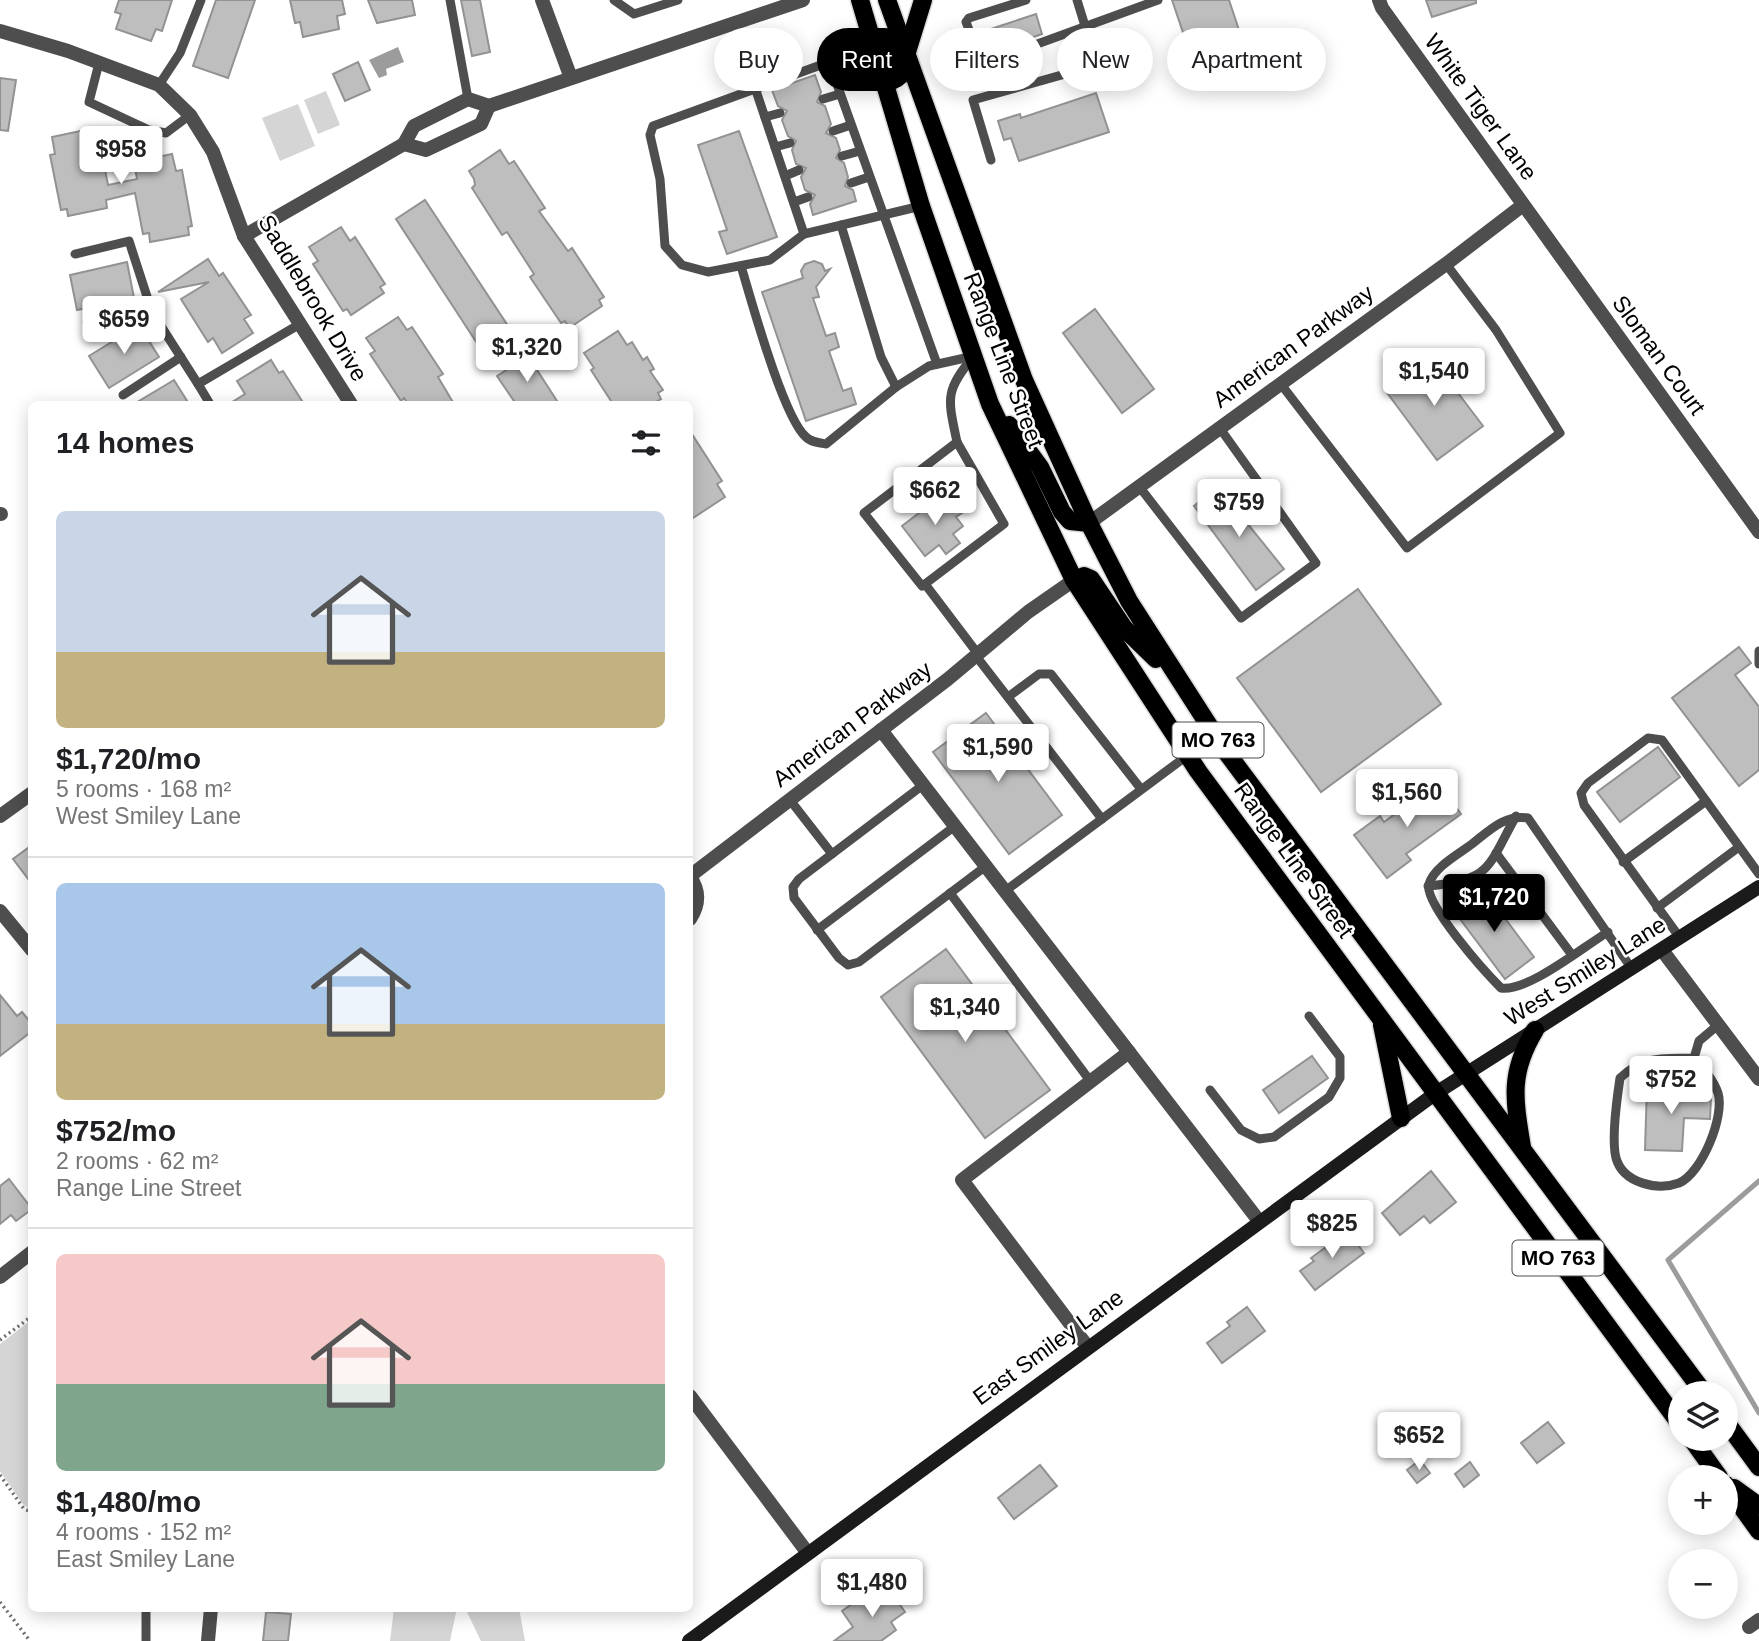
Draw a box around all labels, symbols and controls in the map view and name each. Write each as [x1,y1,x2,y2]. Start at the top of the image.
chip: Buy [714,28,803,91]
chip: Rent [817,28,916,91]
chip: Filters [930,28,1043,91]
chip: New [1057,28,1153,91]
chip: Apartment [1167,28,1326,91]
street label: White Tiger Lane [1419,29,1543,185]
pin: $958 [80,127,162,186]
text: $958 [95,136,147,162]
street label: Saddlebrook Drive [253,210,373,386]
street label: Range Line Street [959,269,1050,452]
street label: American Parkway [1208,279,1379,413]
street label: Sloman Court [1607,290,1711,420]
pin: $659 [83,296,165,356]
text: $659 [98,306,150,332]
pin: $1,320 [470,324,584,384]
text: $1,320 [492,334,562,360]
pin: $1,540 [1377,348,1491,408]
text: $1,540 [1399,358,1469,384]
icon: filters [627,424,665,462]
text: 14 homes [56,426,194,459]
pin: $662 [894,468,976,527]
text: $662 [909,477,961,503]
pin: $759 [1198,480,1280,539]
text: $759 [1213,489,1265,515]
icon: home [298,557,424,683]
street label: American Parkway [768,656,937,792]
road number: MO 763 [1172,722,1264,758]
pin: $1,590 [941,724,1055,784]
text: $1,590 [963,734,1033,760]
text: $1,720/mo [56,742,201,775]
pin: $1,560 [1350,770,1464,829]
text: 5 rooms · 168 m² [56,776,231,802]
street label: Range Line Street [1229,777,1359,943]
text: $1,560 [1372,779,1442,805]
text: West Smiley Lane [56,803,241,829]
pin: $1,720 [1437,874,1551,934]
text: $1,720 [1459,884,1529,910]
street label: West Smiley Lane [1500,911,1670,1031]
icon: home [298,929,424,1055]
pin: $1,340 [908,984,1022,1044]
text: $1,340 [930,994,1000,1020]
pin: $752 [1630,1056,1712,1116]
text: $752 [1645,1066,1697,1092]
text: $752/mo [56,1114,176,1147]
text: 2 rooms · 62 m² [56,1148,218,1174]
text: Range Line Street [56,1175,241,1201]
pin: $825 [1291,1200,1373,1260]
text: $825 [1306,1210,1358,1236]
road number: MO 763 [1512,1240,1604,1276]
street label: East Smiley Lane [968,1284,1128,1410]
icon: home [298,1300,424,1426]
map controls [1668,1381,1738,1619]
button: layers [1668,1381,1738,1451]
pin: $652 [1378,1412,1460,1472]
text: $652 [1393,1422,1445,1448]
button: + [1668,1465,1738,1535]
text: $1,480/mo [56,1485,201,1518]
text: 4 rooms · 152 m² [56,1519,231,1545]
text: East Smiley Lane [56,1546,235,1572]
button: − [1668,1549,1738,1619]
pin: $1,480 [815,1560,929,1619]
text: $1,480 [837,1569,907,1595]

